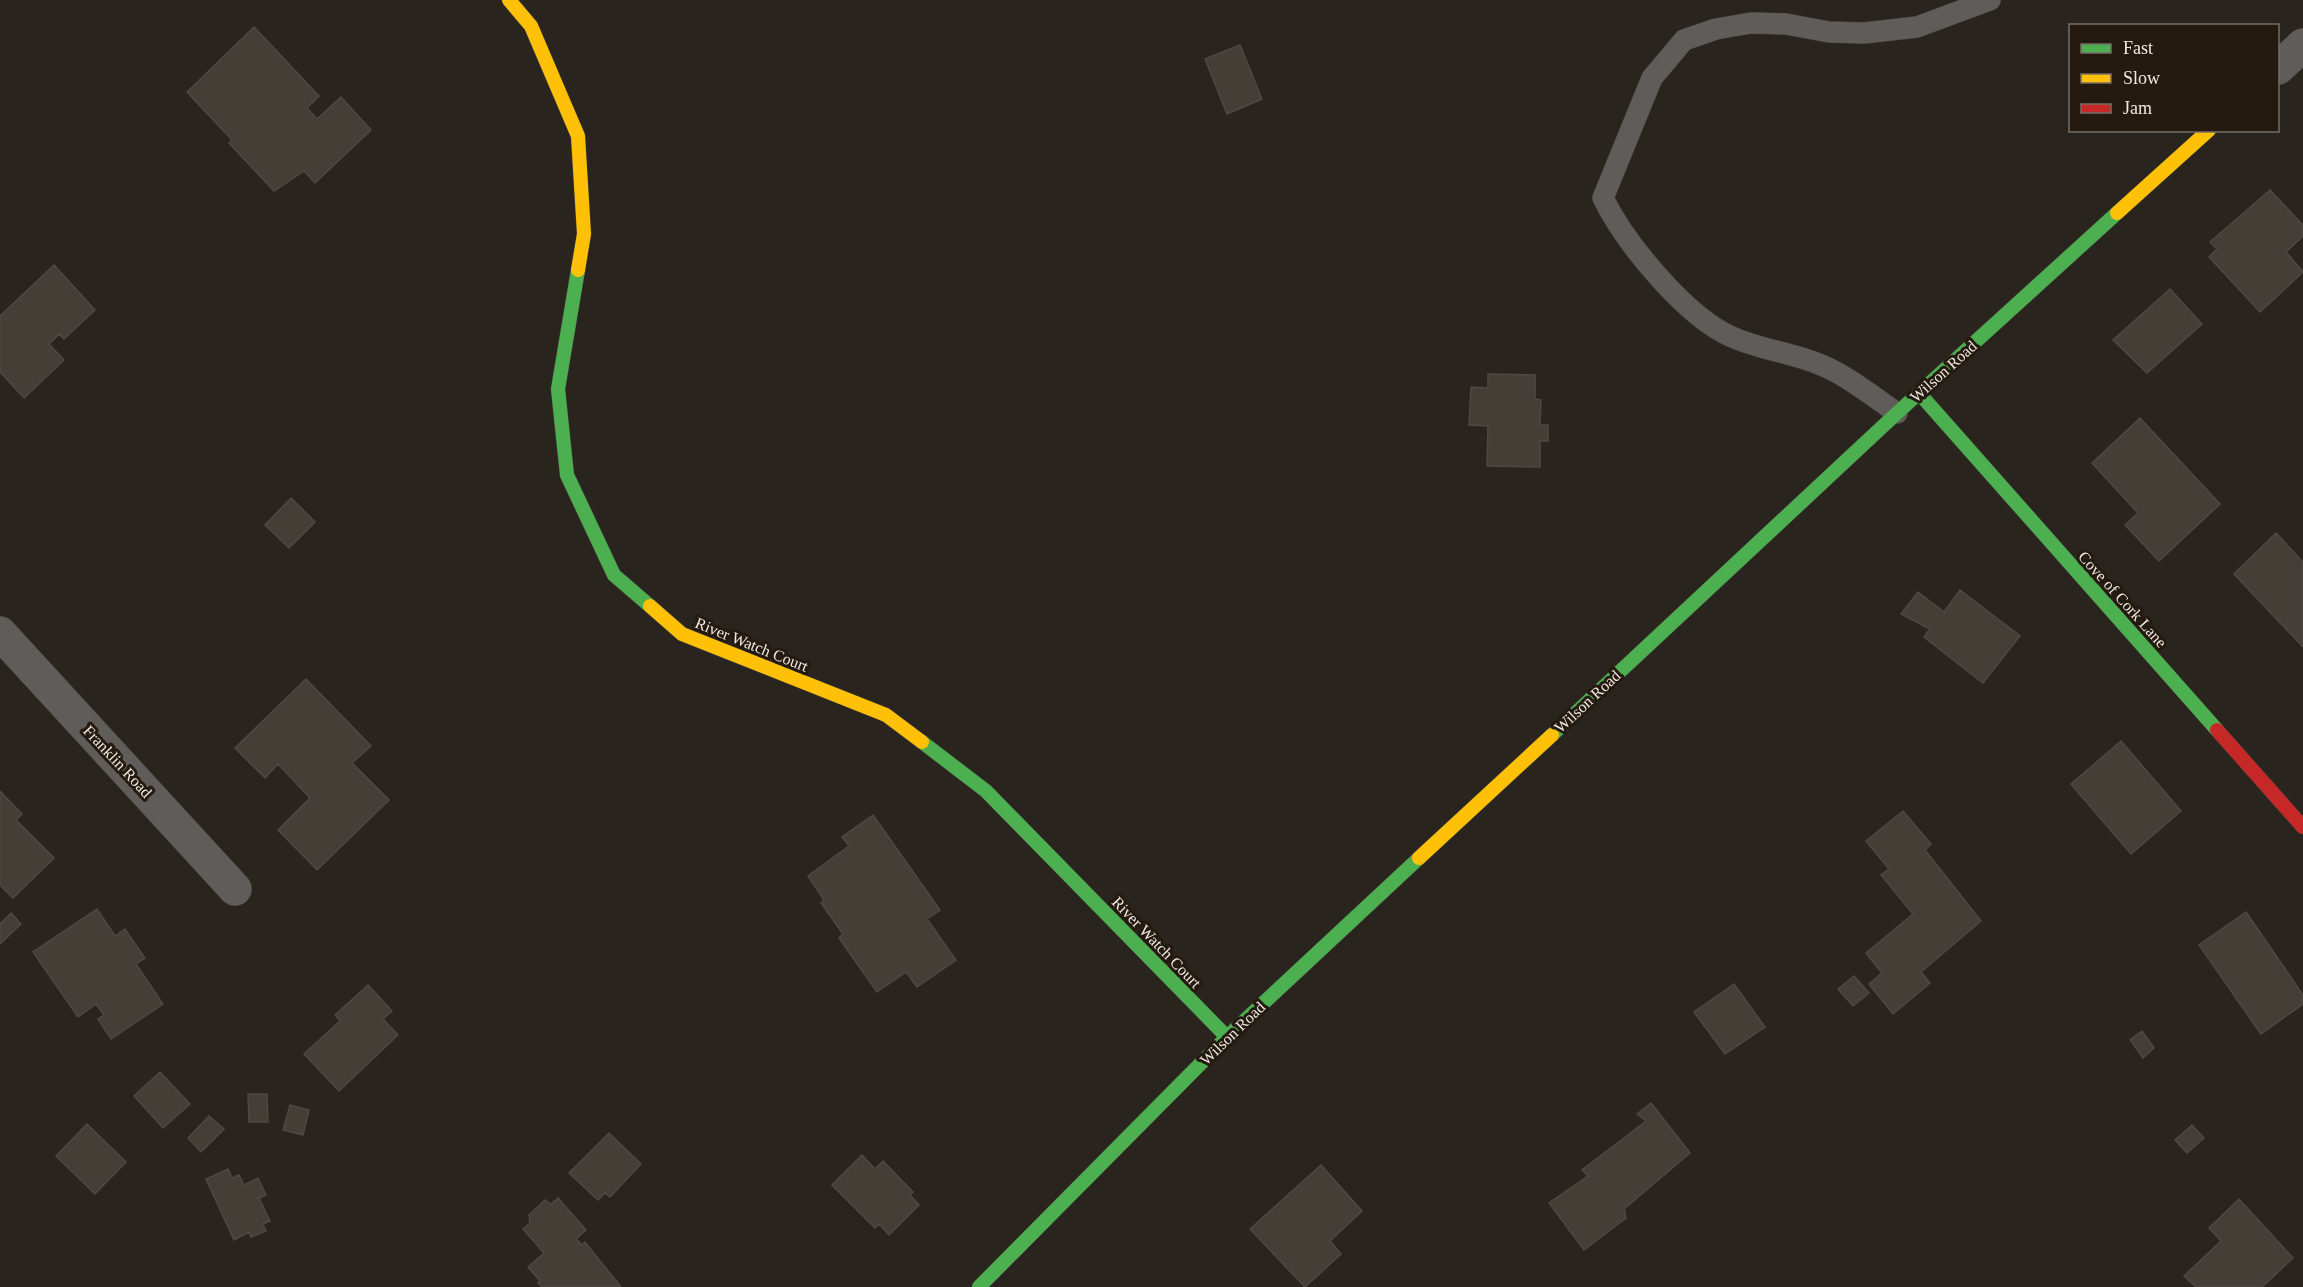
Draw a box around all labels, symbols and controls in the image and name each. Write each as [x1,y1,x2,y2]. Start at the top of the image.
legend [2069,24,2279,132]
text: Fast [2123,38,2153,58]
text: Slow [2123,68,2160,88]
text: Jam [2123,98,2152,118]
street label: Wilson Road [1907,337,1980,406]
street label: Cove of Cork Lane [2075,548,2170,651]
street label: River Watch Court [693,614,811,675]
street label: Wilson Road [1551,667,1624,736]
street label: Franklin Road [80,722,155,801]
street label: River Watch Court [1109,893,1205,992]
street label: Wilson Road [1196,998,1268,1068]

